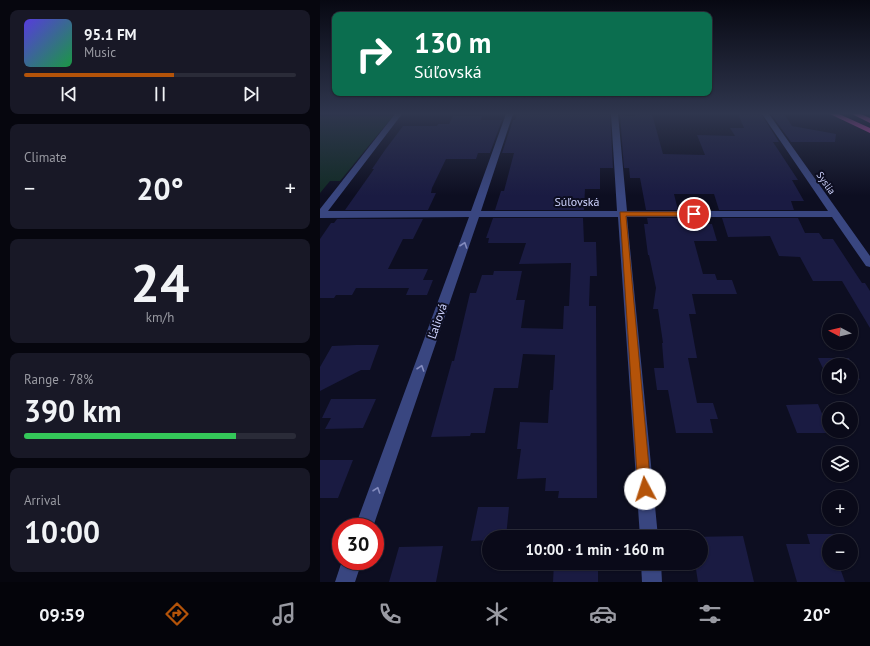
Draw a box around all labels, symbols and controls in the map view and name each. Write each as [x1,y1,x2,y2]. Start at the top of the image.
text: 130 m [414,24,491,61]
text: 95.1 FM [84,25,137,44]
icon: right [348,28,400,80]
text: Music [84,44,116,61]
text: Súľovská [414,60,482,83]
icon: previous [58,83,80,105]
icon: pause [149,83,171,105]
icon: next [240,83,262,105]
text: Climate [24,149,67,166]
text: 20° [136,169,184,208]
street label: Syslia [814,169,838,197]
text: − [24,174,35,202]
text: + [285,174,296,202]
street label: Súľovská [554,194,600,209]
pin [677,197,711,231]
icon: arrive [683,203,705,225]
one-way arrow [459,242,467,249]
text: 24 [131,249,189,316]
street label: Ľaliová [424,301,450,341]
text: km/h [146,309,174,326]
north arrow [822,314,858,350]
map controls [822,314,858,570]
button: sound [822,358,858,394]
one-way arrow [416,364,424,371]
text: Range · 78% [24,371,93,388]
text: 390 km [24,391,122,430]
button: search [822,402,858,438]
button: layers [822,446,858,482]
position arrow [624,468,666,510]
one-way arrow [373,487,381,494]
button: + [822,490,858,526]
text: Arrival [24,492,60,509]
text: 10:00 [24,512,100,551]
speed limit sign: 30 [332,518,384,570]
button: − [822,534,858,570]
text: 10:00 · 1 min · 160 m [526,540,664,559]
icon: directions [163,600,191,628]
icon: music [270,600,298,628]
icon: phone [376,600,404,628]
icon: climate [483,600,511,628]
icon: car [589,600,617,628]
icon: filters [696,600,724,628]
text: 09:59 [39,603,85,626]
text: 20° [802,603,831,626]

